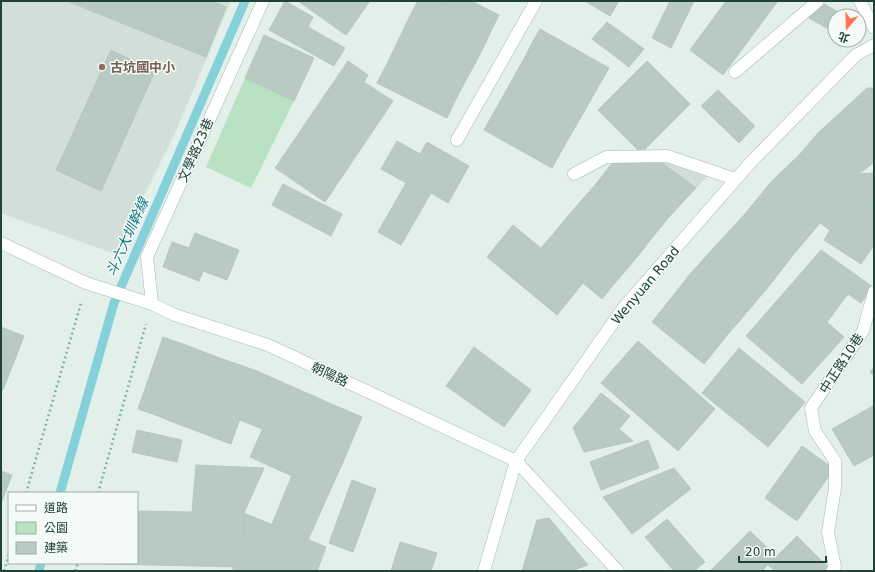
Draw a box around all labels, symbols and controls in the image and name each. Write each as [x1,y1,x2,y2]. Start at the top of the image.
north arrow [827,8,867,48]
text: 北 [837,29,851,45]
place label: 古坑國中小 [110,60,176,75]
marker: 古坑國中小 [97,62,107,72]
street label: 文學路23巷 [175,116,216,185]
water label: 斗六大圳幹線 [103,194,152,279]
street label: Wenyuan Road [608,243,682,327]
street label: 中正路10巷 [816,330,866,396]
street label: 朝陽路 [309,359,351,389]
legend [8,492,138,564]
text: 道路 [44,501,68,515]
text: 公園 [44,521,68,535]
scale bar [739,538,826,564]
text: 建築 [44,541,68,555]
text: 20 m [745,545,776,559]

